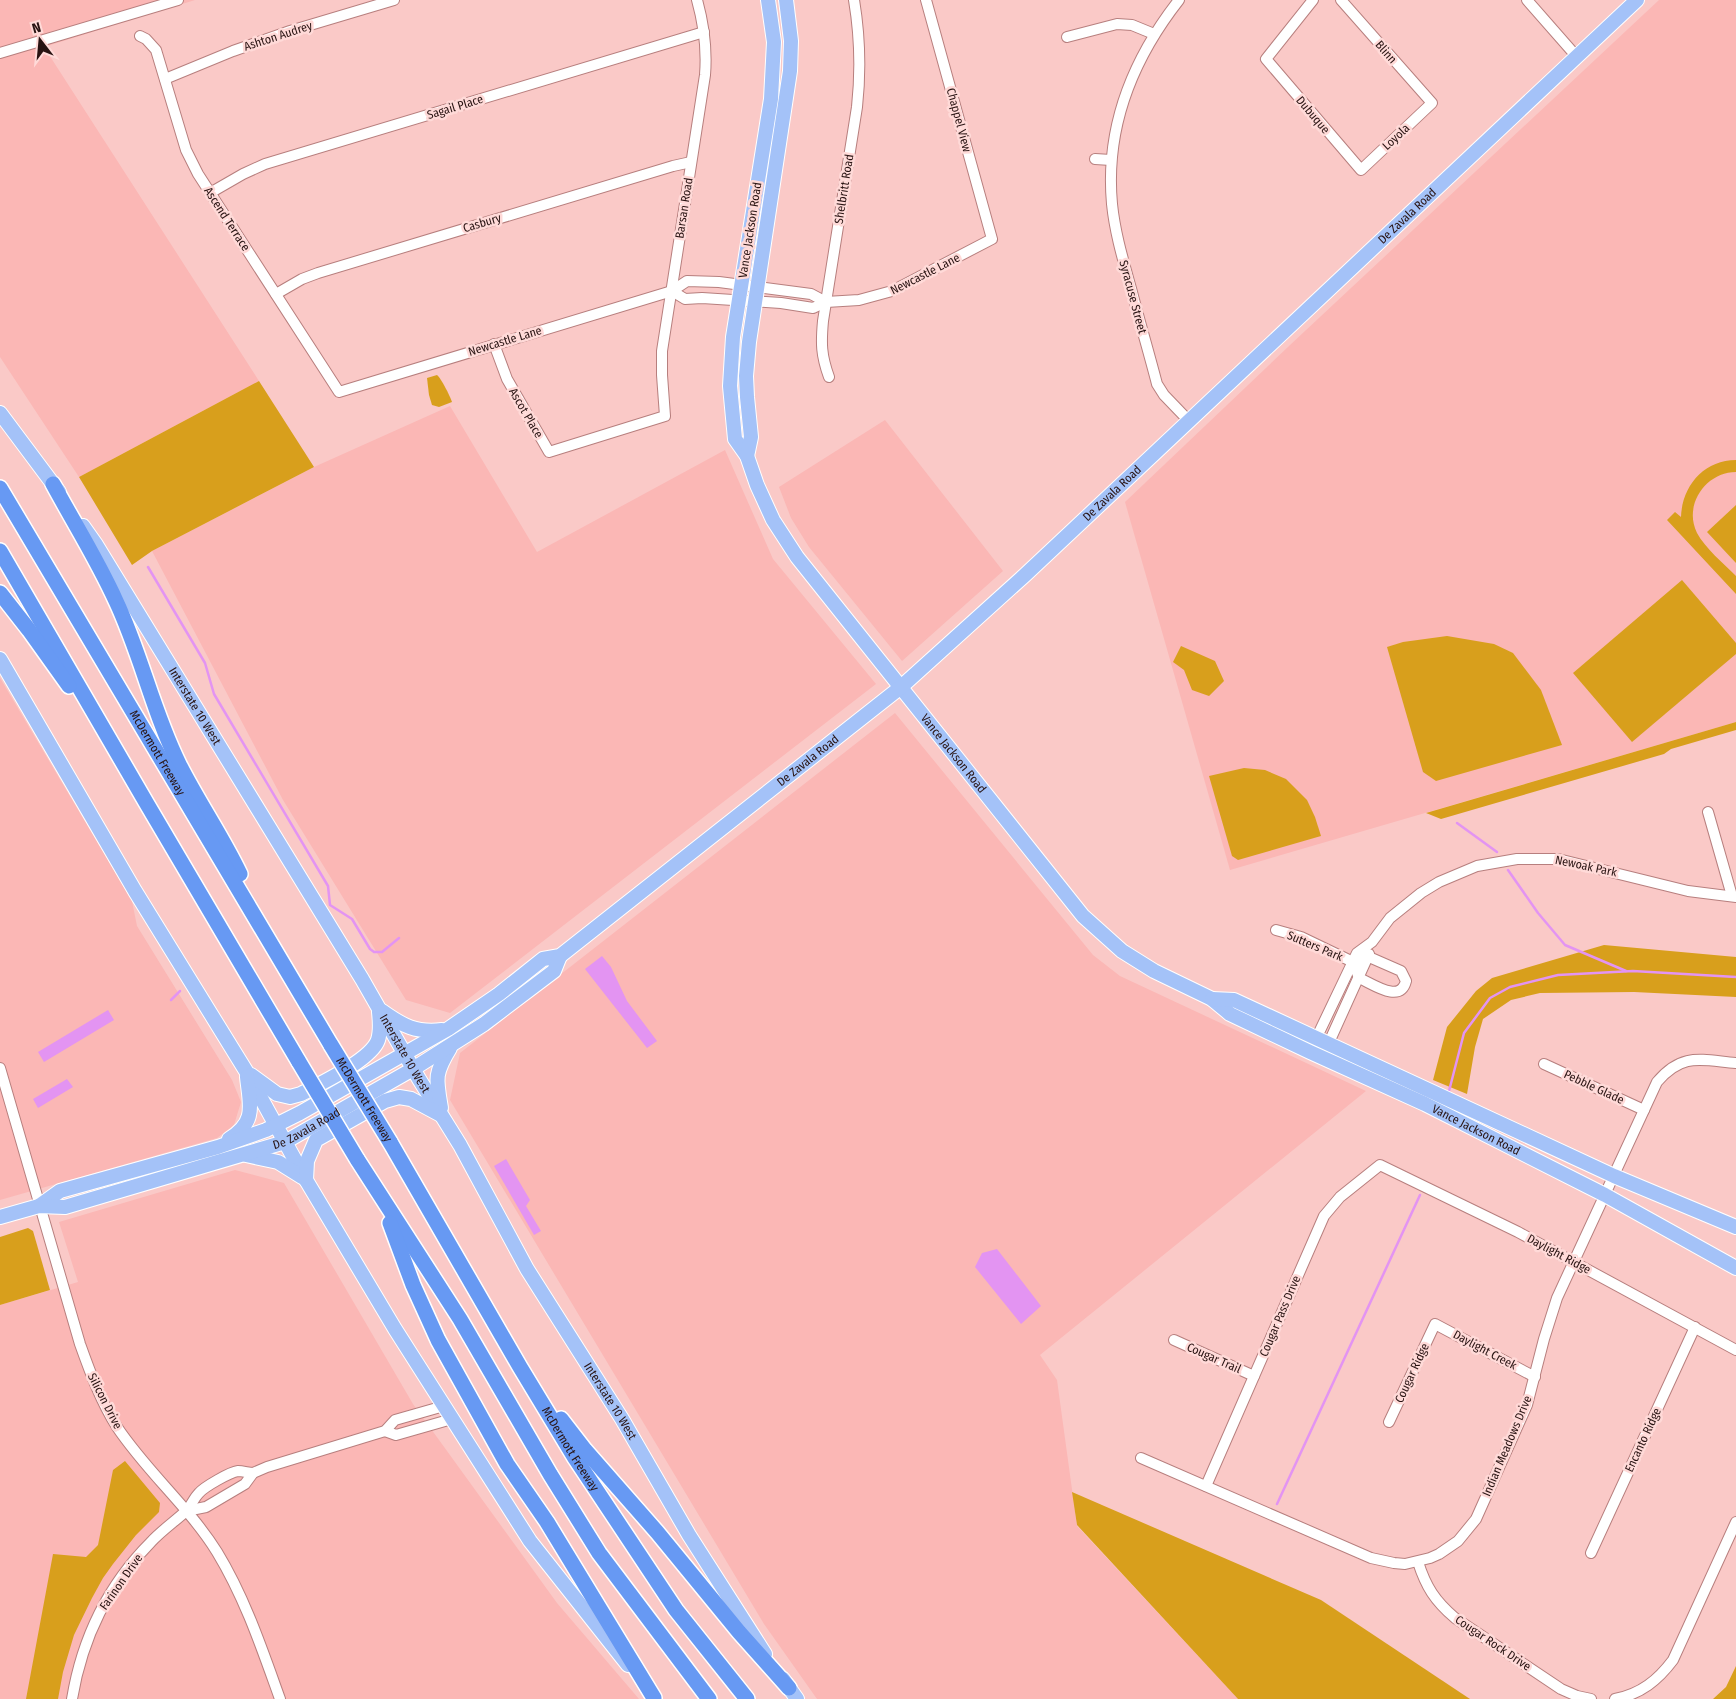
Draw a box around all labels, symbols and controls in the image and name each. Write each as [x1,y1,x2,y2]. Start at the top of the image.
north arrow [15,15,65,65]
street label: Ashton Audrey [242,18,315,54]
text: N [30,19,43,37]
street label: Blinn [1372,38,1400,66]
street label: Chappel View [944,86,974,154]
street label: Sagail Place [425,92,485,122]
street label: Dubuque [1293,93,1333,137]
street label: Loyola [1380,121,1413,153]
street label: Shelbritt Road [832,153,856,225]
street label: Barsan Road [672,177,696,239]
street label: Vance Jackson Road [736,181,764,279]
street label: Ascend Terrace [201,184,253,254]
street label: De Zavala Road [1375,185,1439,247]
street label: Casbury [461,210,503,235]
street label: Newcastle Lane [888,250,962,297]
street label: Syracuse Street [1116,259,1150,335]
street label: Newcastle Lane [467,323,543,359]
street label: Ascot Place [506,386,546,441]
street label: De Zavala Road [1080,463,1144,524]
street label: Interstate 10 West [166,665,224,747]
street label: McDermott Freeway [127,708,188,798]
street label: Vance Jackson Road [918,711,989,796]
street label: De Zavala Road [774,732,842,789]
street label: Newoak Park [1554,853,1619,879]
street label: Sutters Park [1285,928,1345,964]
street label: Interstate 10 West [377,1012,433,1095]
street label: McDermott Freeway [333,1055,396,1145]
street label: Pebble Glade [1562,1067,1626,1107]
street label: Vance Jackson Road [1430,1102,1523,1158]
street label: De Zavala Road [271,1105,343,1152]
street label: Daylight Ridge [1525,1231,1593,1277]
street label: Cougar Pass Drive [1257,1273,1303,1359]
street label: Daylight Creek [1451,1327,1520,1373]
street label: Cougar Trail [1185,1340,1243,1376]
street label: Cougar Ridge [1392,1341,1432,1405]
street label: Interstate 10 West [581,1360,639,1442]
street label: Silicon Drive [85,1371,125,1431]
street label: Indian Meadows Drive [1479,1393,1535,1499]
street label: McDermott Freeway [539,1404,602,1494]
street label: Encanto Ridge [1622,1406,1664,1474]
street label: Farinon Drive [97,1551,145,1613]
street label: Cougar Rock Drive [1452,1612,1534,1674]

